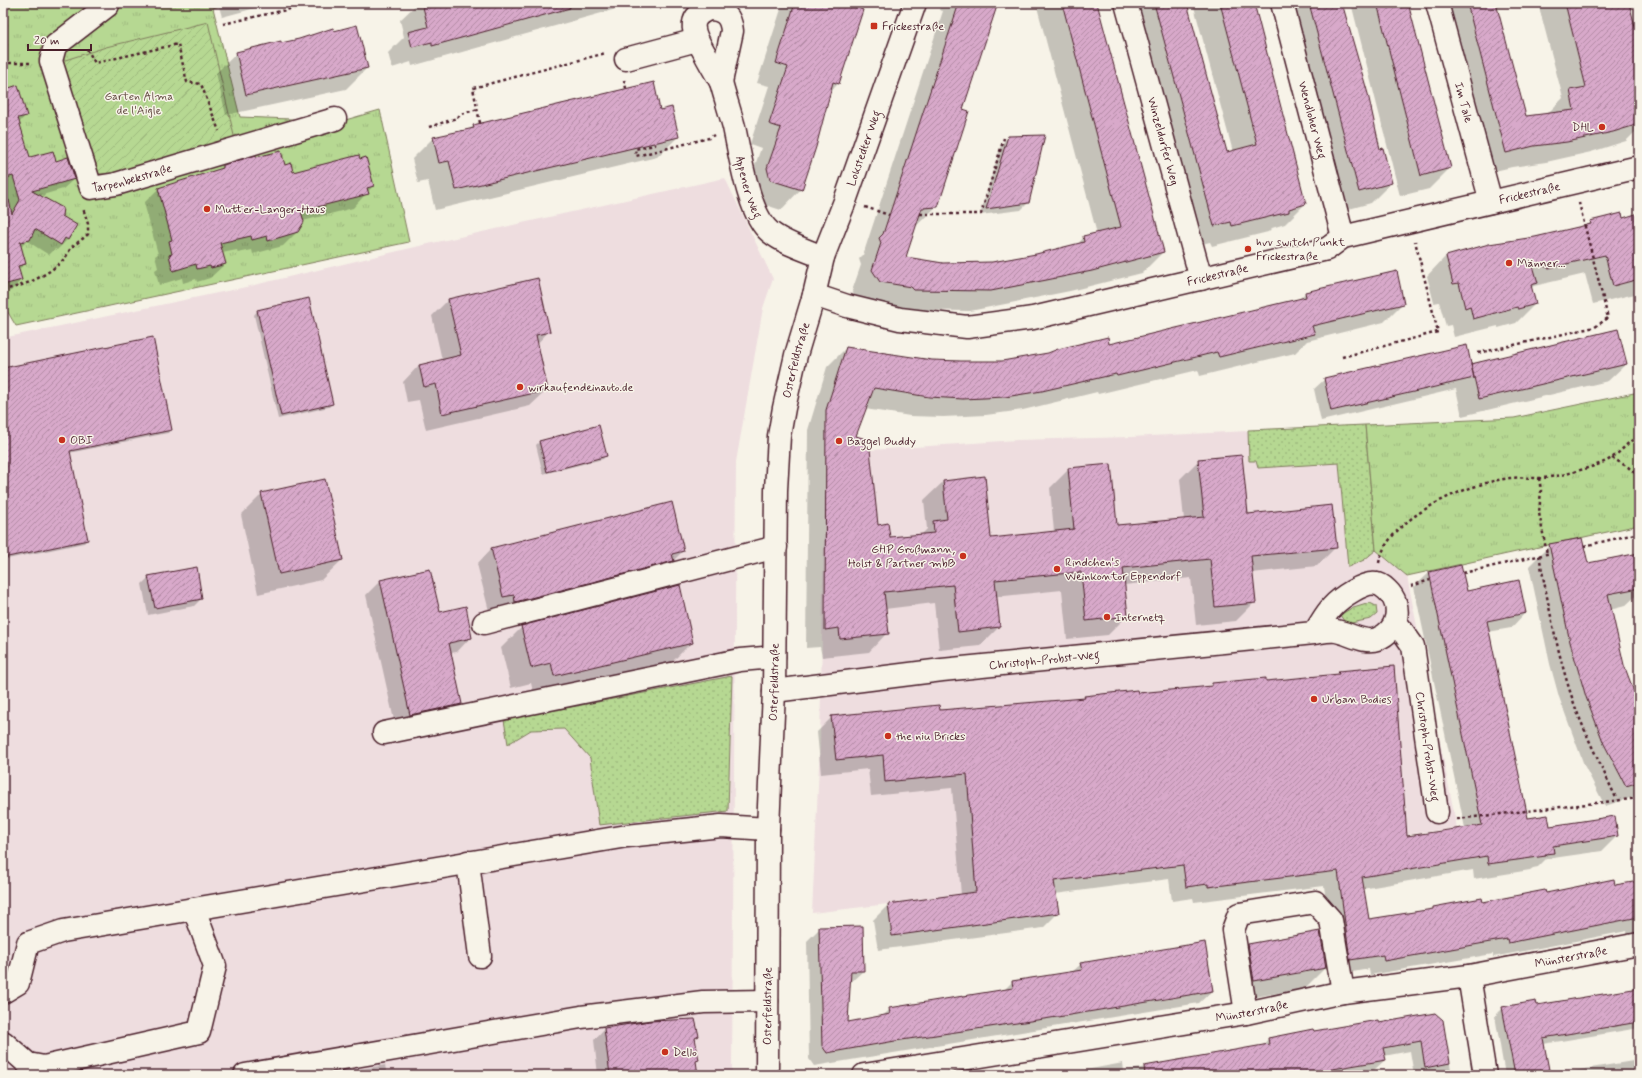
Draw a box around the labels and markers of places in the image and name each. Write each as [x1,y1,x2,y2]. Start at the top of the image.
place label: Frickestraße [882,19,944,35]
marker: Frickestraße [869,21,879,31]
place label: DHL [1572,120,1594,136]
marker: DHL [1597,122,1607,132]
place label: Mutter-Langer-Haus [215,202,325,218]
marker: Mutter-Langer-Haus [202,204,212,214]
place label: hvv switch Punkt Frickestraße [1256,235,1345,265]
marker: hvv switch Punkt Frickestraße [1243,244,1253,254]
place label: Männer... [1517,256,1566,272]
marker: Männer... [1504,258,1514,268]
place label: wirkaufendeinauto.de [528,380,633,396]
marker: wirkaufendeinauto.de [515,382,525,392]
place label: OBI [70,433,93,449]
place label: Baggel Buddy [847,434,916,451]
marker: OBI [57,435,67,445]
marker: Baggel Buddy [834,436,844,446]
place label: GHP Großmann, Holst & Partner mbB [848,542,956,572]
marker: GHP Großmann, Holst & Partner mbB [958,551,968,561]
place label: Rindchen's Weinkontor Eppendorf [1065,555,1181,585]
marker: Rindchen's Weinkontor Eppendorf [1052,564,1062,574]
place label: Internetq [1115,610,1165,626]
marker: Internetq [1102,612,1112,622]
place label: Urban Bodies [1322,692,1392,708]
marker: Urban Bodies [1309,694,1319,704]
place label: the niu Bricks [896,729,965,745]
marker: the niu Bricks [883,731,893,741]
place label: Dello [673,1045,697,1061]
marker: Dello [660,1047,670,1057]

